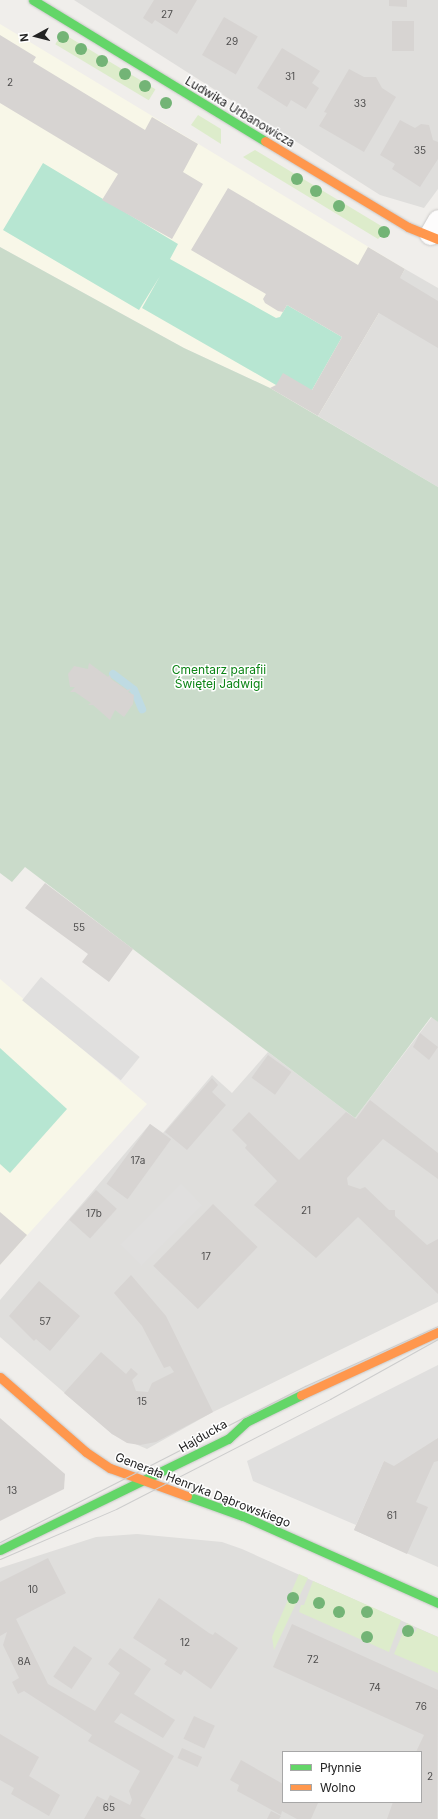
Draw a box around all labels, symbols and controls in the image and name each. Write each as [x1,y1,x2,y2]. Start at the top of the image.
house number: 27 [161,9,173,21]
north arrow [16,16,56,56]
text: N [17,32,32,42]
house number: 29 [226,36,238,48]
house number: 31 [285,71,295,83]
street label: Ludwika Urbanowicza [183,74,297,150]
house number: 2 [7,77,13,89]
house number: 33 [354,98,366,110]
house number: 35 [414,145,426,157]
park label: Cmentarz parafii Świętej Jadwigi [172,663,266,691]
house number: 55 [73,922,85,934]
house number: 17a [131,1155,145,1167]
house number: 21 [301,1205,311,1217]
house number: 17b [86,1208,102,1220]
house number: 17 [201,1251,211,1263]
house number: 57 [39,1316,51,1328]
house number: 15 [137,1396,147,1408]
street label: Hajducka [176,1416,230,1456]
street label: Generała Henryka Dąbrowskiego [113,1450,293,1530]
house number: 13 [7,1485,17,1497]
house number: 61 [387,1510,397,1522]
house number: 10 [28,1584,38,1596]
house number: 12 [180,1637,190,1649]
house number: 72 [307,1654,319,1666]
house number: 8A [17,1656,31,1668]
house number: 74 [369,1682,381,1694]
house number: 76 [415,1701,427,1713]
legend [282,1751,422,1803]
text: Płynnie [320,1760,361,1775]
house number: 2 [427,1771,433,1783]
text: Wolno [320,1780,356,1795]
house number: 65 [103,1802,115,1814]

